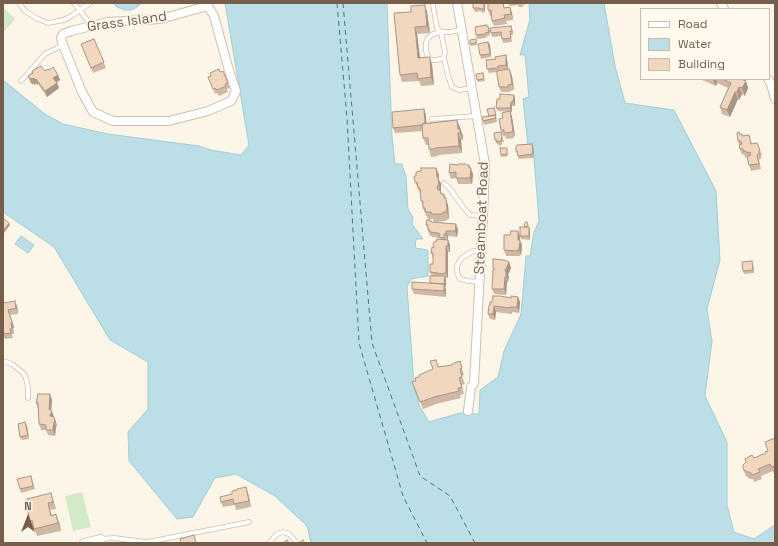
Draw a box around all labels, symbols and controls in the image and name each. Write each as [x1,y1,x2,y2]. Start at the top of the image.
street label: Grass Island [86,8,168,36]
legend [640,8,770,80]
text: Road [678,16,707,32]
text: Water [678,36,712,52]
text: Building [678,56,725,72]
street label: Steamboat Road [472,161,492,275]
north arrow [8,498,48,538]
text: N [24,499,32,513]

